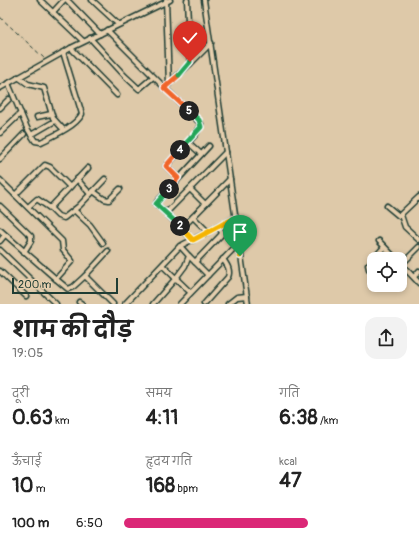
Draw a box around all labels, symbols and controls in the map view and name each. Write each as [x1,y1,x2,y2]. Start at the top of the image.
pin [173,21,207,62]
icon: check [179,27,201,49]
pin: 5 [179,101,199,121]
text: 5 [186,104,192,117]
pin: 4 [170,140,190,160]
text: 4 [177,143,183,156]
pin: 3 [159,179,179,199]
text: 3 [166,182,172,195]
pin [223,215,257,256]
pin: 2 [170,216,190,236]
text: 2 [177,219,183,232]
icon: arrive [229,221,251,243]
map controls [367,252,407,292]
button: locate [367,252,407,292]
scale bar [12,276,118,295]
text: 200 m [18,278,51,291]
text: शाम की दौड़ [12,316,133,344]
button: share [365,317,407,359]
text: 19:05 [12,345,43,361]
text: दूरी [12,387,29,400]
text: समय [146,387,172,400]
text: गति [279,387,299,400]
text: 0.63 [12,405,53,430]
text: 4:11 [146,405,178,430]
text: 6:38 [279,405,318,430]
text: km [53,414,70,427]
text: /km [318,414,338,427]
text: ऊँचाई [12,455,42,468]
text: हृदय गति [146,455,192,468]
text: kcal [279,455,297,468]
text: 47 [279,468,302,493]
text: 10 [12,473,33,498]
text: 168 [146,473,175,498]
text: m [33,482,46,495]
text: bpm [175,482,198,495]
text: 100 m [12,515,49,531]
text: 6:50 [76,515,103,531]

